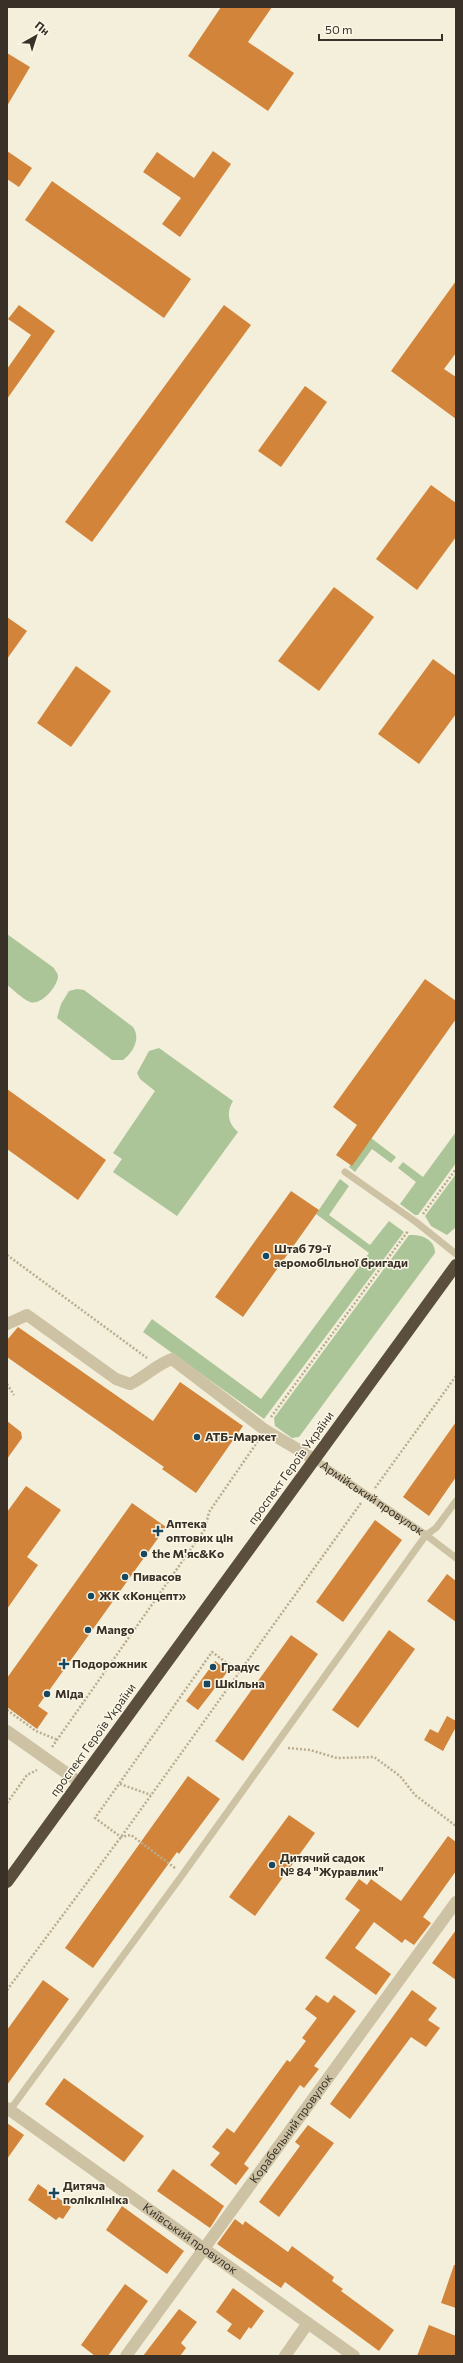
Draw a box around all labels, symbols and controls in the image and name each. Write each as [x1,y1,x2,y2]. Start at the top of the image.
north arrow [16,16,56,56]
scale bar [319,16,442,42]
text: Пн [33,18,52,37]
text: 50 m [325,22,353,36]
place label: Штаб 79-ї аеромобільної бригади [274,1241,408,1269]
marker: Штаб 79-ї аеромобільної бригади [261,1251,271,1261]
street label: проспект Героїв України [244,1408,336,1527]
place label: АТБ-Маркет [205,1429,277,1443]
marker: АТБ-Маркет [192,1432,202,1442]
street label: Армійський провулок [318,1457,427,1538]
place label: Аптека оптових цін [166,1516,233,1544]
marker: Аптека оптових цін [153,1526,163,1536]
place label: the М'яс&Kо [152,1546,224,1560]
marker: the М'яс&Kо [139,1549,149,1559]
place label: Пивасов [133,1569,182,1583]
marker: Пивасов [120,1572,130,1582]
place label: ЖК «Концепт» [99,1588,186,1602]
marker: ЖК «Концепт» [86,1591,96,1601]
place label: Mango [96,1622,134,1636]
marker: Mango [83,1625,93,1635]
place label: Подорожник [72,1656,148,1670]
marker: Подорожник [59,1659,69,1669]
place label: Градус [221,1659,260,1673]
marker: Градус [208,1662,218,1672]
place label: Шкільна [215,1676,265,1690]
marker: Шкільна [202,1679,212,1689]
street label: проспект Героїв України [46,1680,138,1799]
place label: Міда [55,1686,84,1700]
marker: Міда [42,1689,52,1699]
place label: Дитячий садок № 84 "Журавлик" [280,1850,384,1878]
marker: Дитячий садок № 84 "Журавлик" [267,1860,277,1870]
street label: Корабельний провулок [246,2070,335,2185]
place label: Дитяча поліклініка [63,2178,128,2206]
marker: Дитяча поліклініка [48,2187,60,2199]
street label: Київський провулок [141,2200,241,2277]

